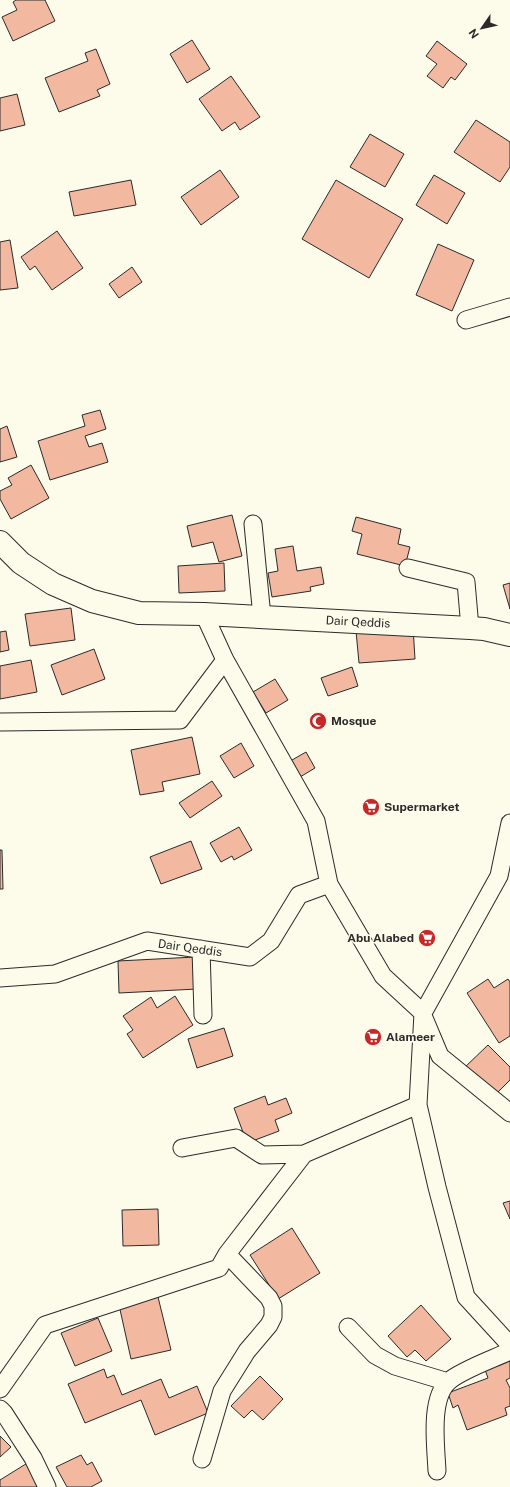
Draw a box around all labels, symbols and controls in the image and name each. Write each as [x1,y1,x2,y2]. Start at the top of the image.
north arrow [462,8,502,48]
text: N [466,27,481,41]
street label: Dair Qeddis [325,613,391,631]
mosque icon: Mosque [308,711,328,731]
place label: Mosque [331,714,376,728]
supermarket icon: Supermarket [361,797,381,817]
place label: Supermarket [384,800,459,814]
supermarket icon: Abu Alabed [417,928,437,948]
place label: Abu Alabed [347,931,414,945]
street label: Dair Qeddis [157,937,223,959]
supermarket icon: Alameer [363,1027,383,1047]
place label: Alameer [386,1030,435,1044]

